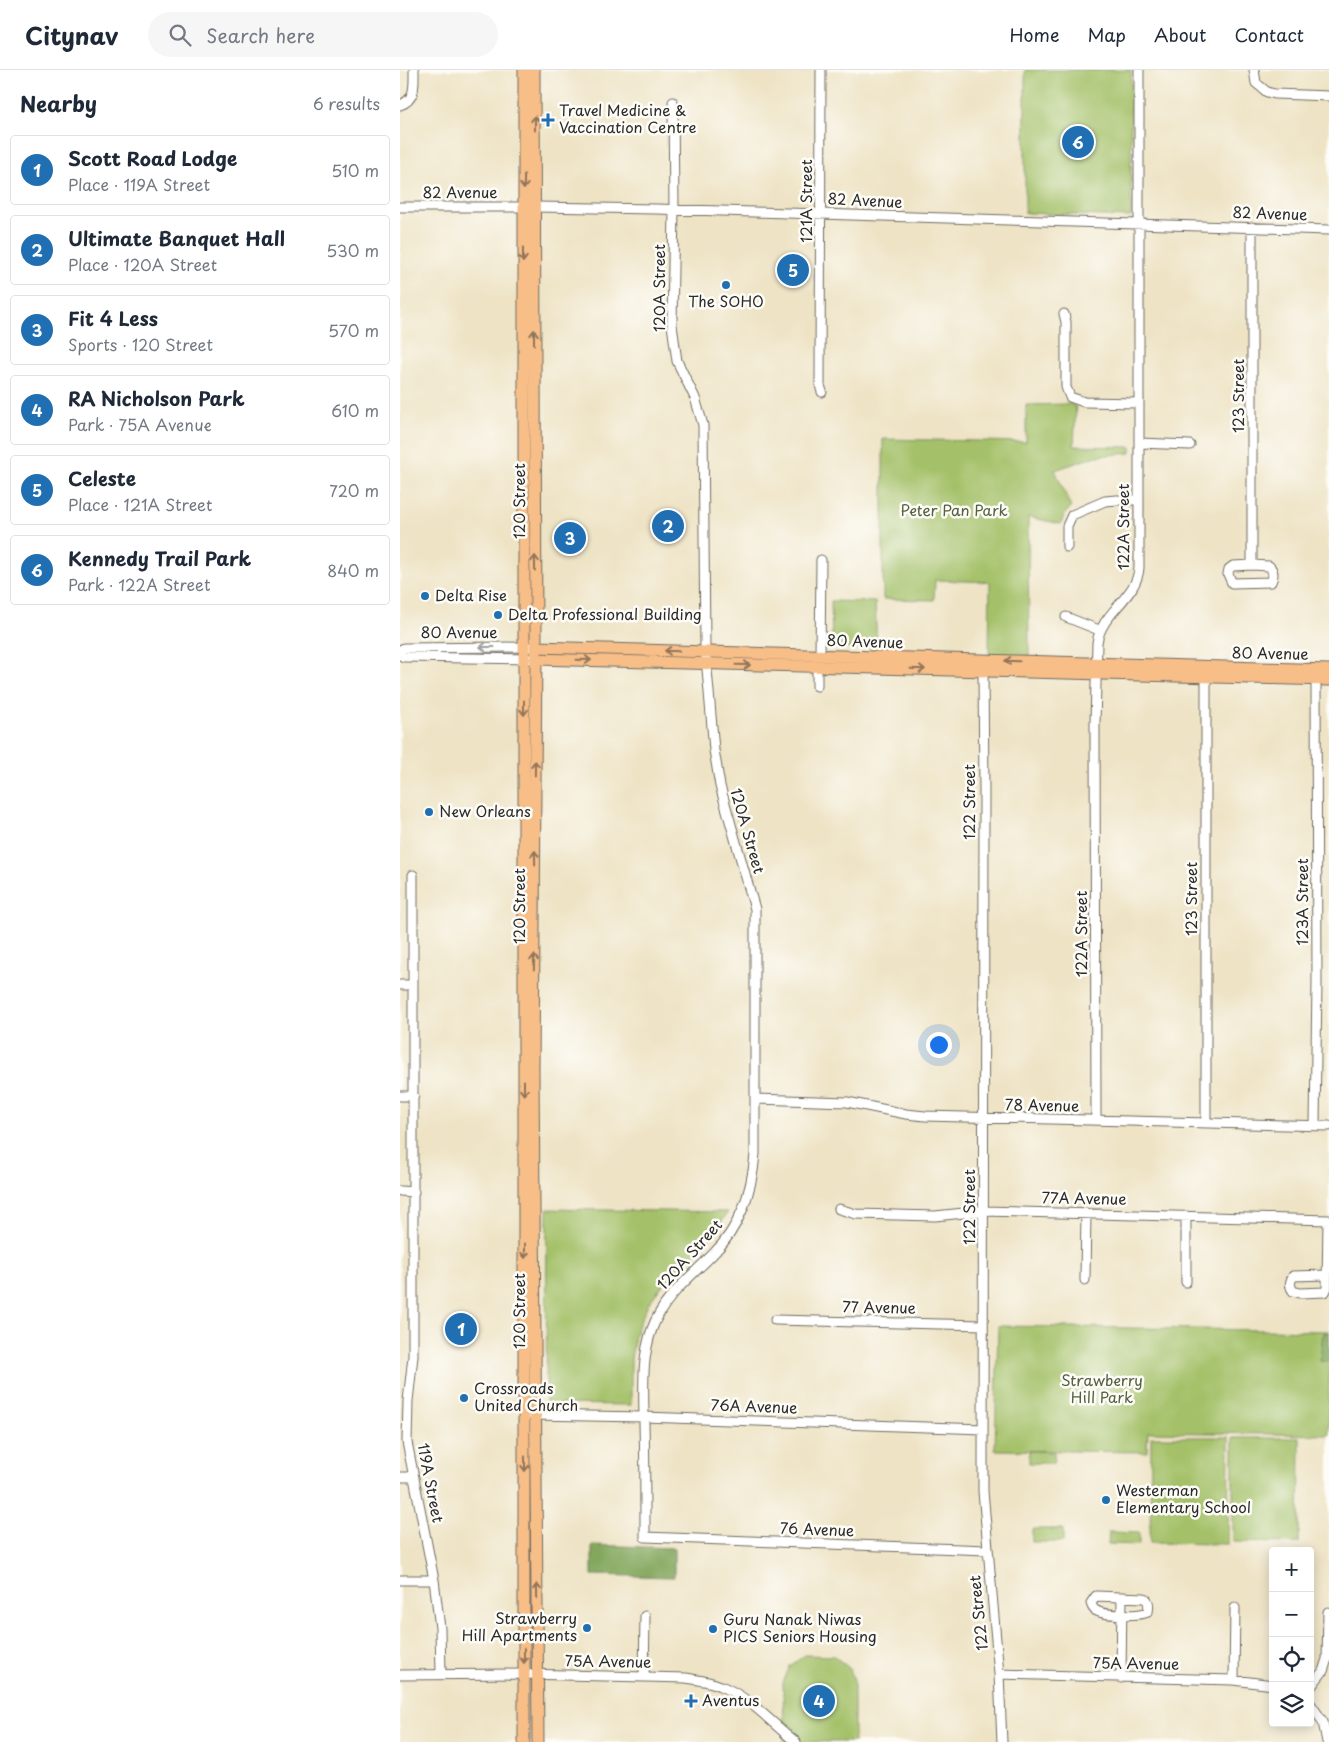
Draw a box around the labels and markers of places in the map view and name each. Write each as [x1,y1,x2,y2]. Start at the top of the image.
place label: Travel Medicine & Vaccination Centre [559,98,697,138]
marker: Travel Medicine & Vaccination Centre [541,113,555,127]
pin: 6 [1062,123,1094,161]
pin: 5 [777,251,809,289]
marker: The SOHO [720,279,732,291]
place label: The SOHO [688,289,764,312]
pin: 2 [652,507,684,545]
pin: 3 [554,519,586,557]
place label: Delta Rise [435,583,507,606]
marker: Delta Rise [419,590,431,602]
place label: Delta Professional Building [508,602,702,625]
marker: Delta Professional Building [492,609,504,621]
place label: New Orleans [439,799,531,822]
marker: New Orleans [423,806,435,818]
pin: 1 [445,1310,477,1348]
place label: Crossroads United Church [474,1376,578,1416]
marker: Crossroads United Church [458,1392,470,1404]
place label: Westerman Elementary School [1116,1478,1251,1518]
marker: Westerman Elementary School [1100,1494,1112,1506]
place label: Strawberry Hill Apartments [462,1606,577,1646]
place label: Guru Nanak Niwas PICS Seniors Housing [723,1607,877,1647]
marker: Strawberry Hill Apartments [581,1622,593,1634]
marker: Guru Nanak Niwas PICS Seniors Housing [707,1623,719,1635]
pin: 4 [803,1682,835,1720]
place label: Aventus [702,1688,759,1711]
marker: Aventus [684,1694,698,1708]

